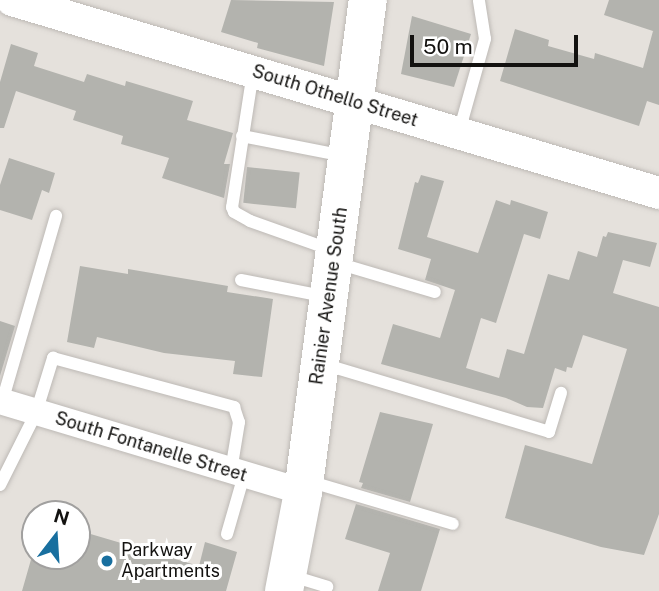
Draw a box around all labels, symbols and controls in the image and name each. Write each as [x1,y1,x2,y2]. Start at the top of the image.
scale bar [414,21,582,65]
text: 50 m [423,34,473,59]
street label: South Othello Street [249,60,421,132]
street label: Rainier Avenue South [306,206,352,386]
street label: South Fontanelle Street [52,407,250,487]
north arrow [21,500,91,570]
text: N [51,504,72,530]
place label: Parkway Apartments [121,540,220,582]
marker: Parkway Apartments [99,553,115,569]

